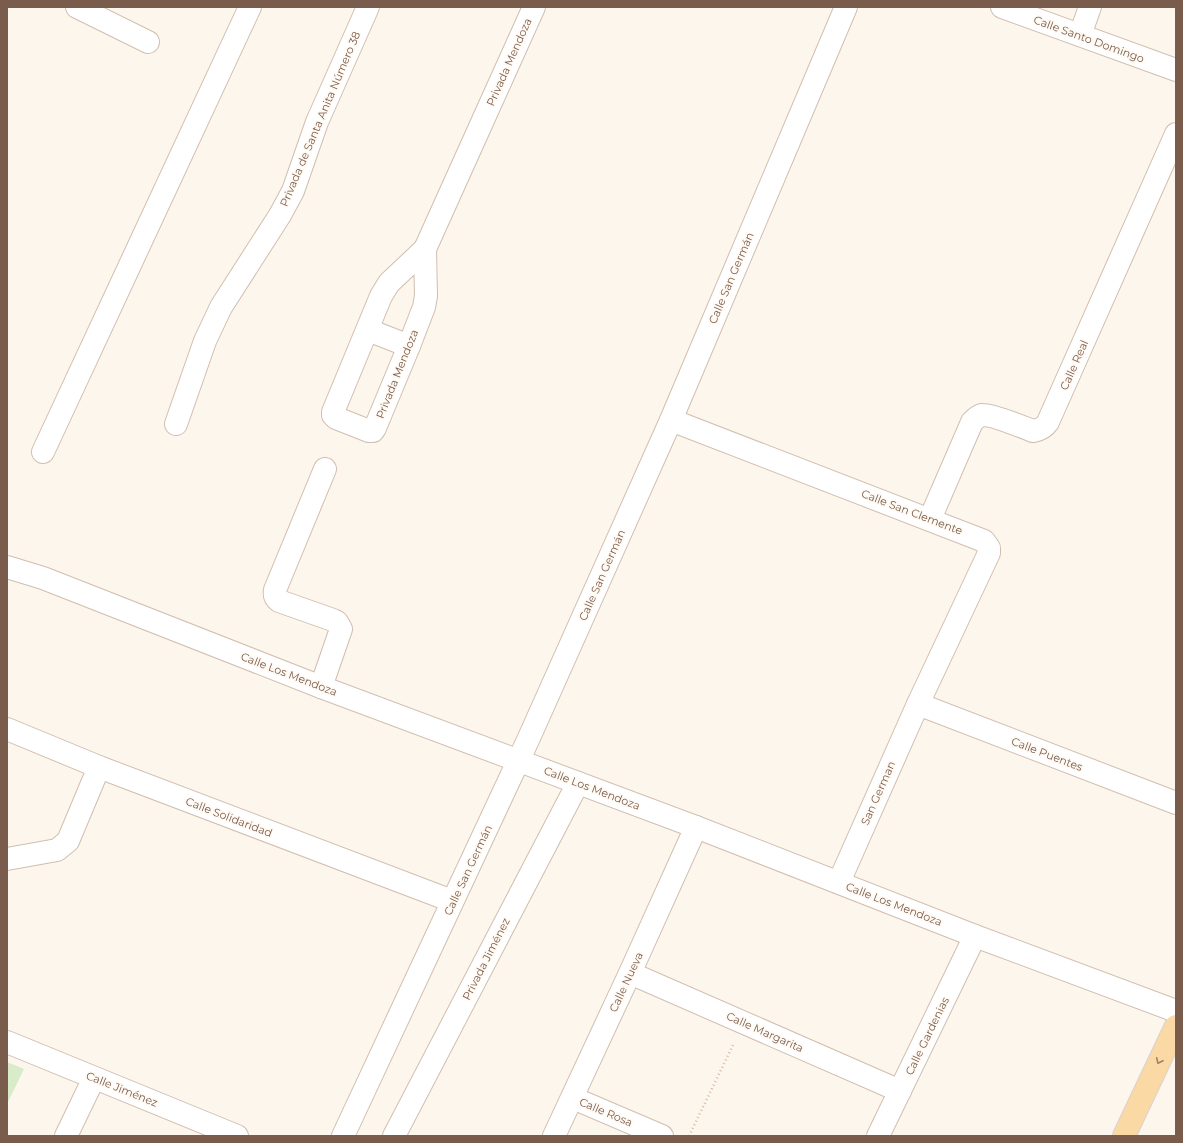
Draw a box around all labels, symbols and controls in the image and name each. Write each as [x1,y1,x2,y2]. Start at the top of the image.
street label: Calle Santo Domingo [1032,12,1146,66]
street label: Privada Mendoza [483,16,535,108]
street label: Privada de Santa Anita Número 38 [277,29,363,209]
street label: Calle San Germán [705,230,757,326]
street label: Privada Mendoza [373,327,421,421]
street label: Calle Real [1057,338,1091,392]
street label: Calle San Clemente [859,486,965,538]
street label: Calle San Germán [576,527,628,623]
street label: Calle Los Mendoza [239,649,339,699]
street label: Calle Puentes [1009,734,1085,774]
street label: San German [858,759,898,827]
street label: Calle Los Mendoza [542,763,642,813]
street label: Calle Solidaridad [184,794,274,840]
street label: Calle San Germán [441,822,495,918]
street label: Calle Los Mendoza [844,879,944,929]
street label: Privada Jiménez [459,915,513,1002]
street label: Calle Nueva [606,950,646,1014]
street label: Calle Gardenias [902,994,952,1077]
street label: Calle Margarita [724,1009,806,1055]
one-way arrow [1156,1057,1164,1064]
street label: Calle Jiménez [84,1068,160,1110]
street label: Calle Rosa [577,1095,635,1129]

